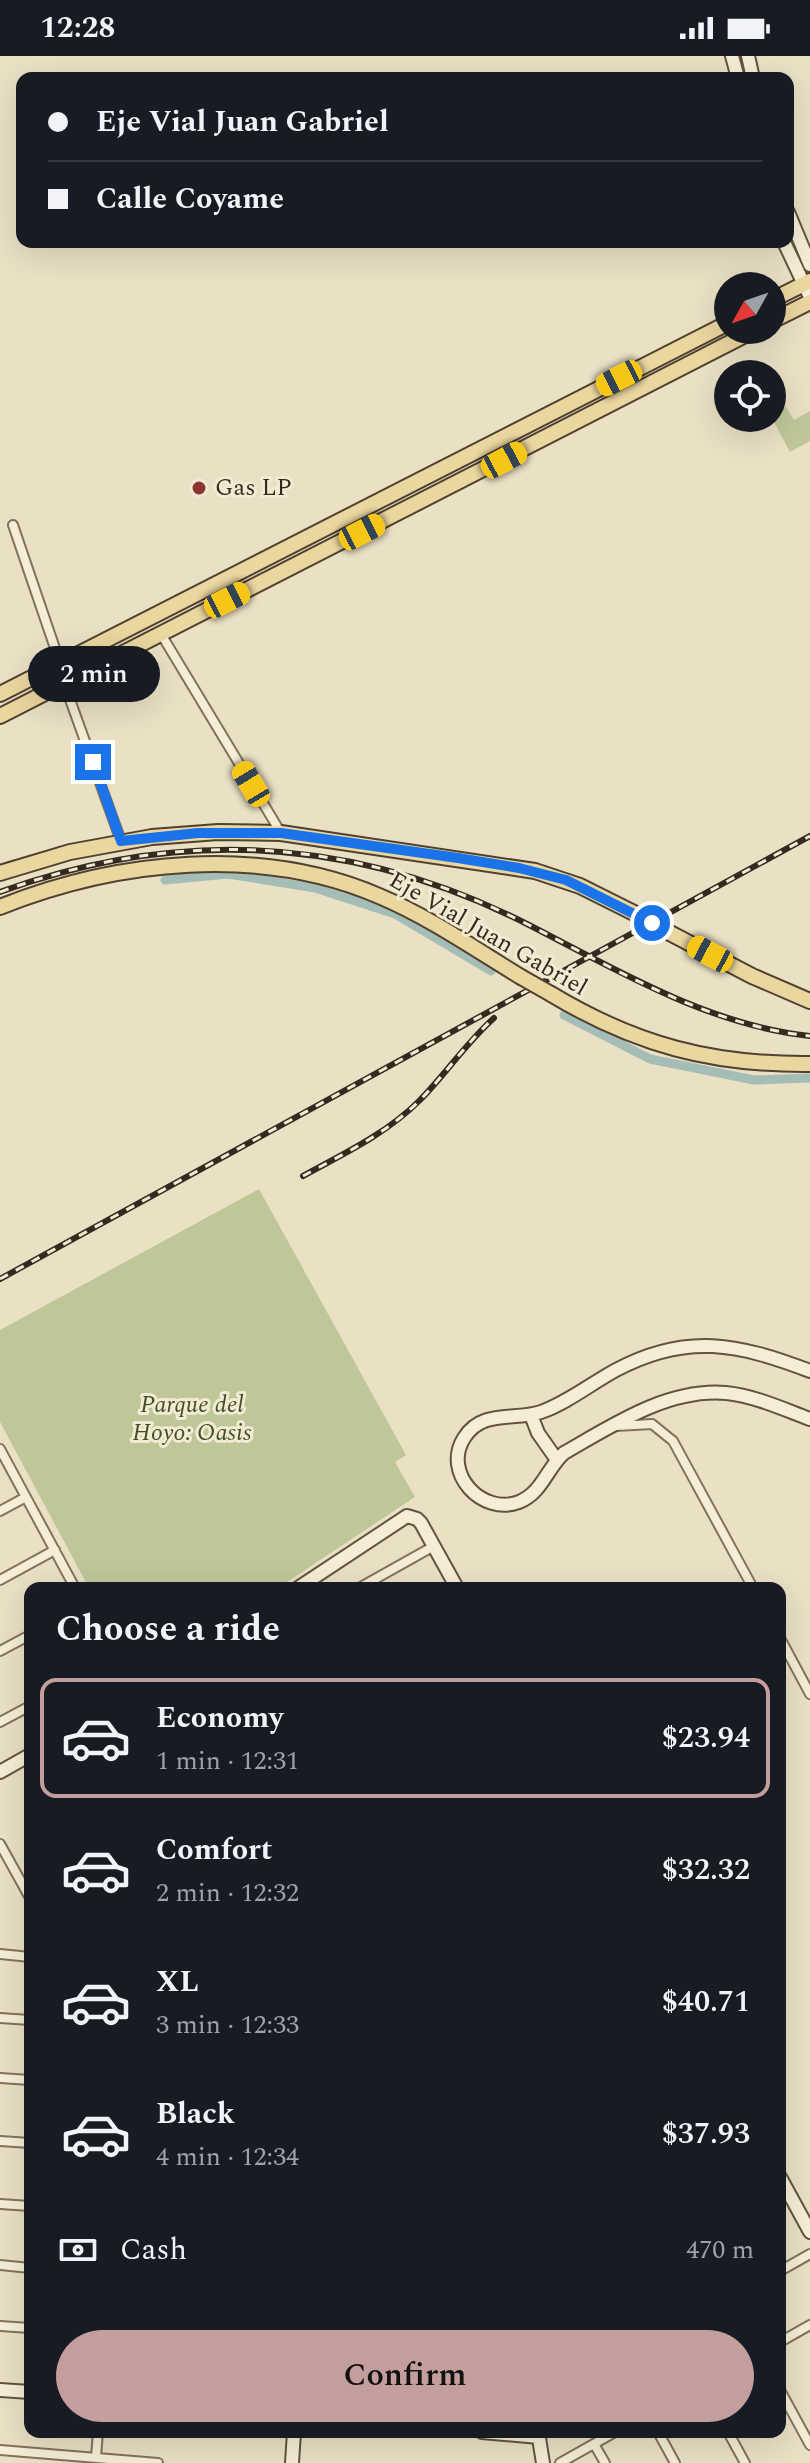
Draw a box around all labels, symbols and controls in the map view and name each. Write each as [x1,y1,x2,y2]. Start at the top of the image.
text: 12:28 [40,5,115,51]
text: Eje Vial Juan Gabriel [96,99,389,145]
text: Calle Coyame [96,176,284,222]
north arrow [714,272,786,344]
map controls [714,272,786,432]
car [592,356,646,400]
button: locate [714,360,786,432]
car [477,438,531,482]
place label: Gas LP [215,470,292,506]
marker: Gas LP [190,479,208,497]
car [335,510,389,554]
car [200,578,254,622]
callout: 2 min [27,646,159,702]
text: 2 min [60,654,128,694]
route end [75,744,111,780]
car [228,757,274,811]
street label: Eje Vial Juan Gabriel [382,862,594,1006]
route start [634,905,670,941]
car [683,932,737,976]
park label: Parque del Hoyo: Oasis [133,1387,252,1451]
text: Choose a ride [56,1602,280,1657]
text: Economy [156,1695,283,1741]
icon: car [60,1702,132,1774]
text: $23.94 [662,1715,750,1761]
text: 1 min · 12:31 [156,1741,299,1781]
text: Comfort [156,1827,272,1873]
icon: car [60,1834,132,1906]
text: $32.32 [662,1847,750,1893]
text: 2 min · 12:32 [156,1873,299,1913]
text: XL [156,1959,199,2005]
icon: car [60,1966,132,2038]
text: $40.71 [662,1979,750,2025]
text: 3 min · 12:33 [156,2005,299,2045]
text: Black [156,2091,235,2137]
icon: car [60,2098,132,2170]
text: $37.93 [662,2111,750,2157]
text: 4 min · 12:34 [156,2137,299,2177]
text: Cash [120,2227,187,2273]
icon: cash [56,2228,100,2272]
text: 470 m [686,2230,754,2270]
button: Confirm [56,2330,754,2422]

